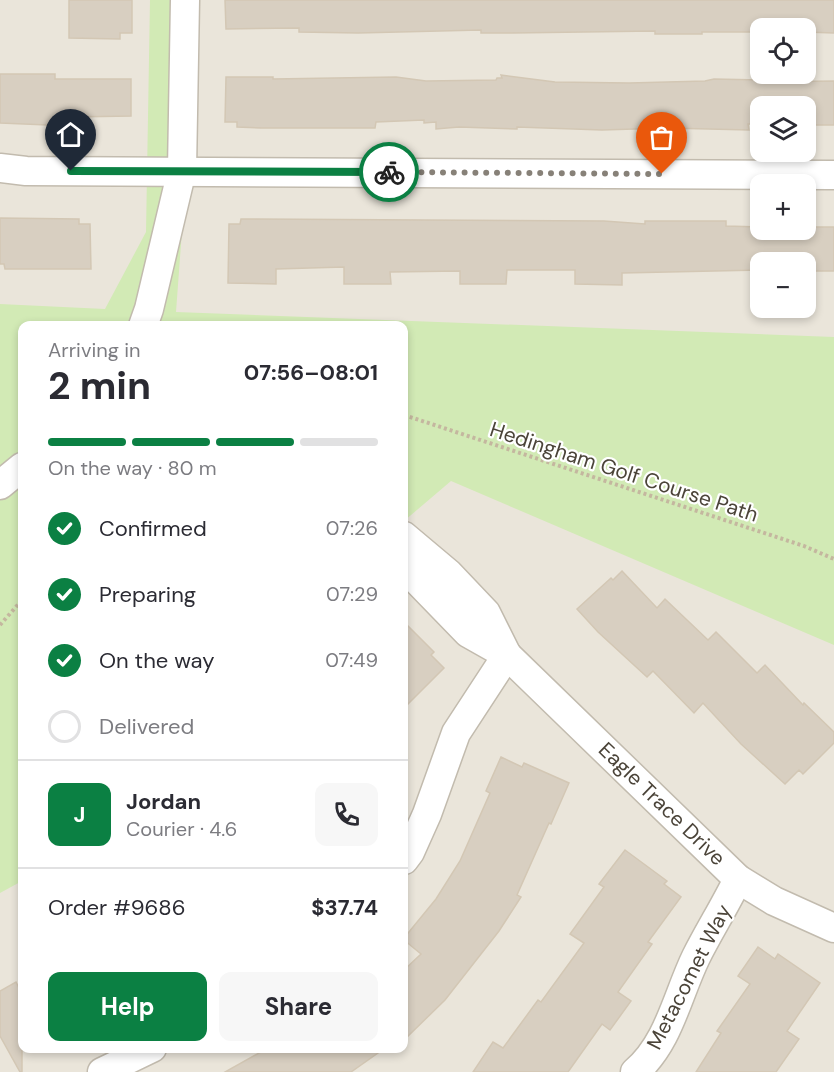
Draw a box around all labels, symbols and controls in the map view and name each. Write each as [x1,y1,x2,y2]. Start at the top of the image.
map controls [750,18,816,318]
button: locate [750,18,816,84]
button: layers [750,96,816,162]
pin [45,109,96,171]
pin [636,112,687,174]
icon: home [54,118,87,151]
icon: bag [645,121,678,154]
courier [359,142,419,202]
icon: bike [373,156,406,189]
button: + [750,174,816,240]
button: − [750,252,816,318]
text: Arriving in [48,337,140,363]
text: 07:56–08:01 [244,358,378,387]
text: 2 min [48,360,151,411]
street label: Hedingham Golf Course Path [486,415,762,529]
text: On the way · 80 m [48,455,216,481]
icon: check [48,512,81,545]
text: Confirmed [99,514,207,543]
text: 07:26 [326,515,378,541]
icon: check [48,578,81,611]
text: Preparing [99,580,196,609]
text: 07:29 [326,581,378,607]
icon: check [48,644,81,677]
text: On the way [99,646,214,675]
text: 07:49 [325,647,378,673]
text: Delivered [99,712,194,741]
street label: Eagle Trace Drive [592,736,732,872]
button: phone [315,783,378,846]
text: Jordan [126,787,201,816]
text: J [74,800,85,829]
text: Courier · 4.6 [126,816,237,842]
text: Order #9686 [48,893,186,922]
text: $37.74 [311,893,378,922]
street label: Metacomet Way [640,899,738,1054]
button: Help [48,972,207,1041]
button: Share [219,972,378,1041]

